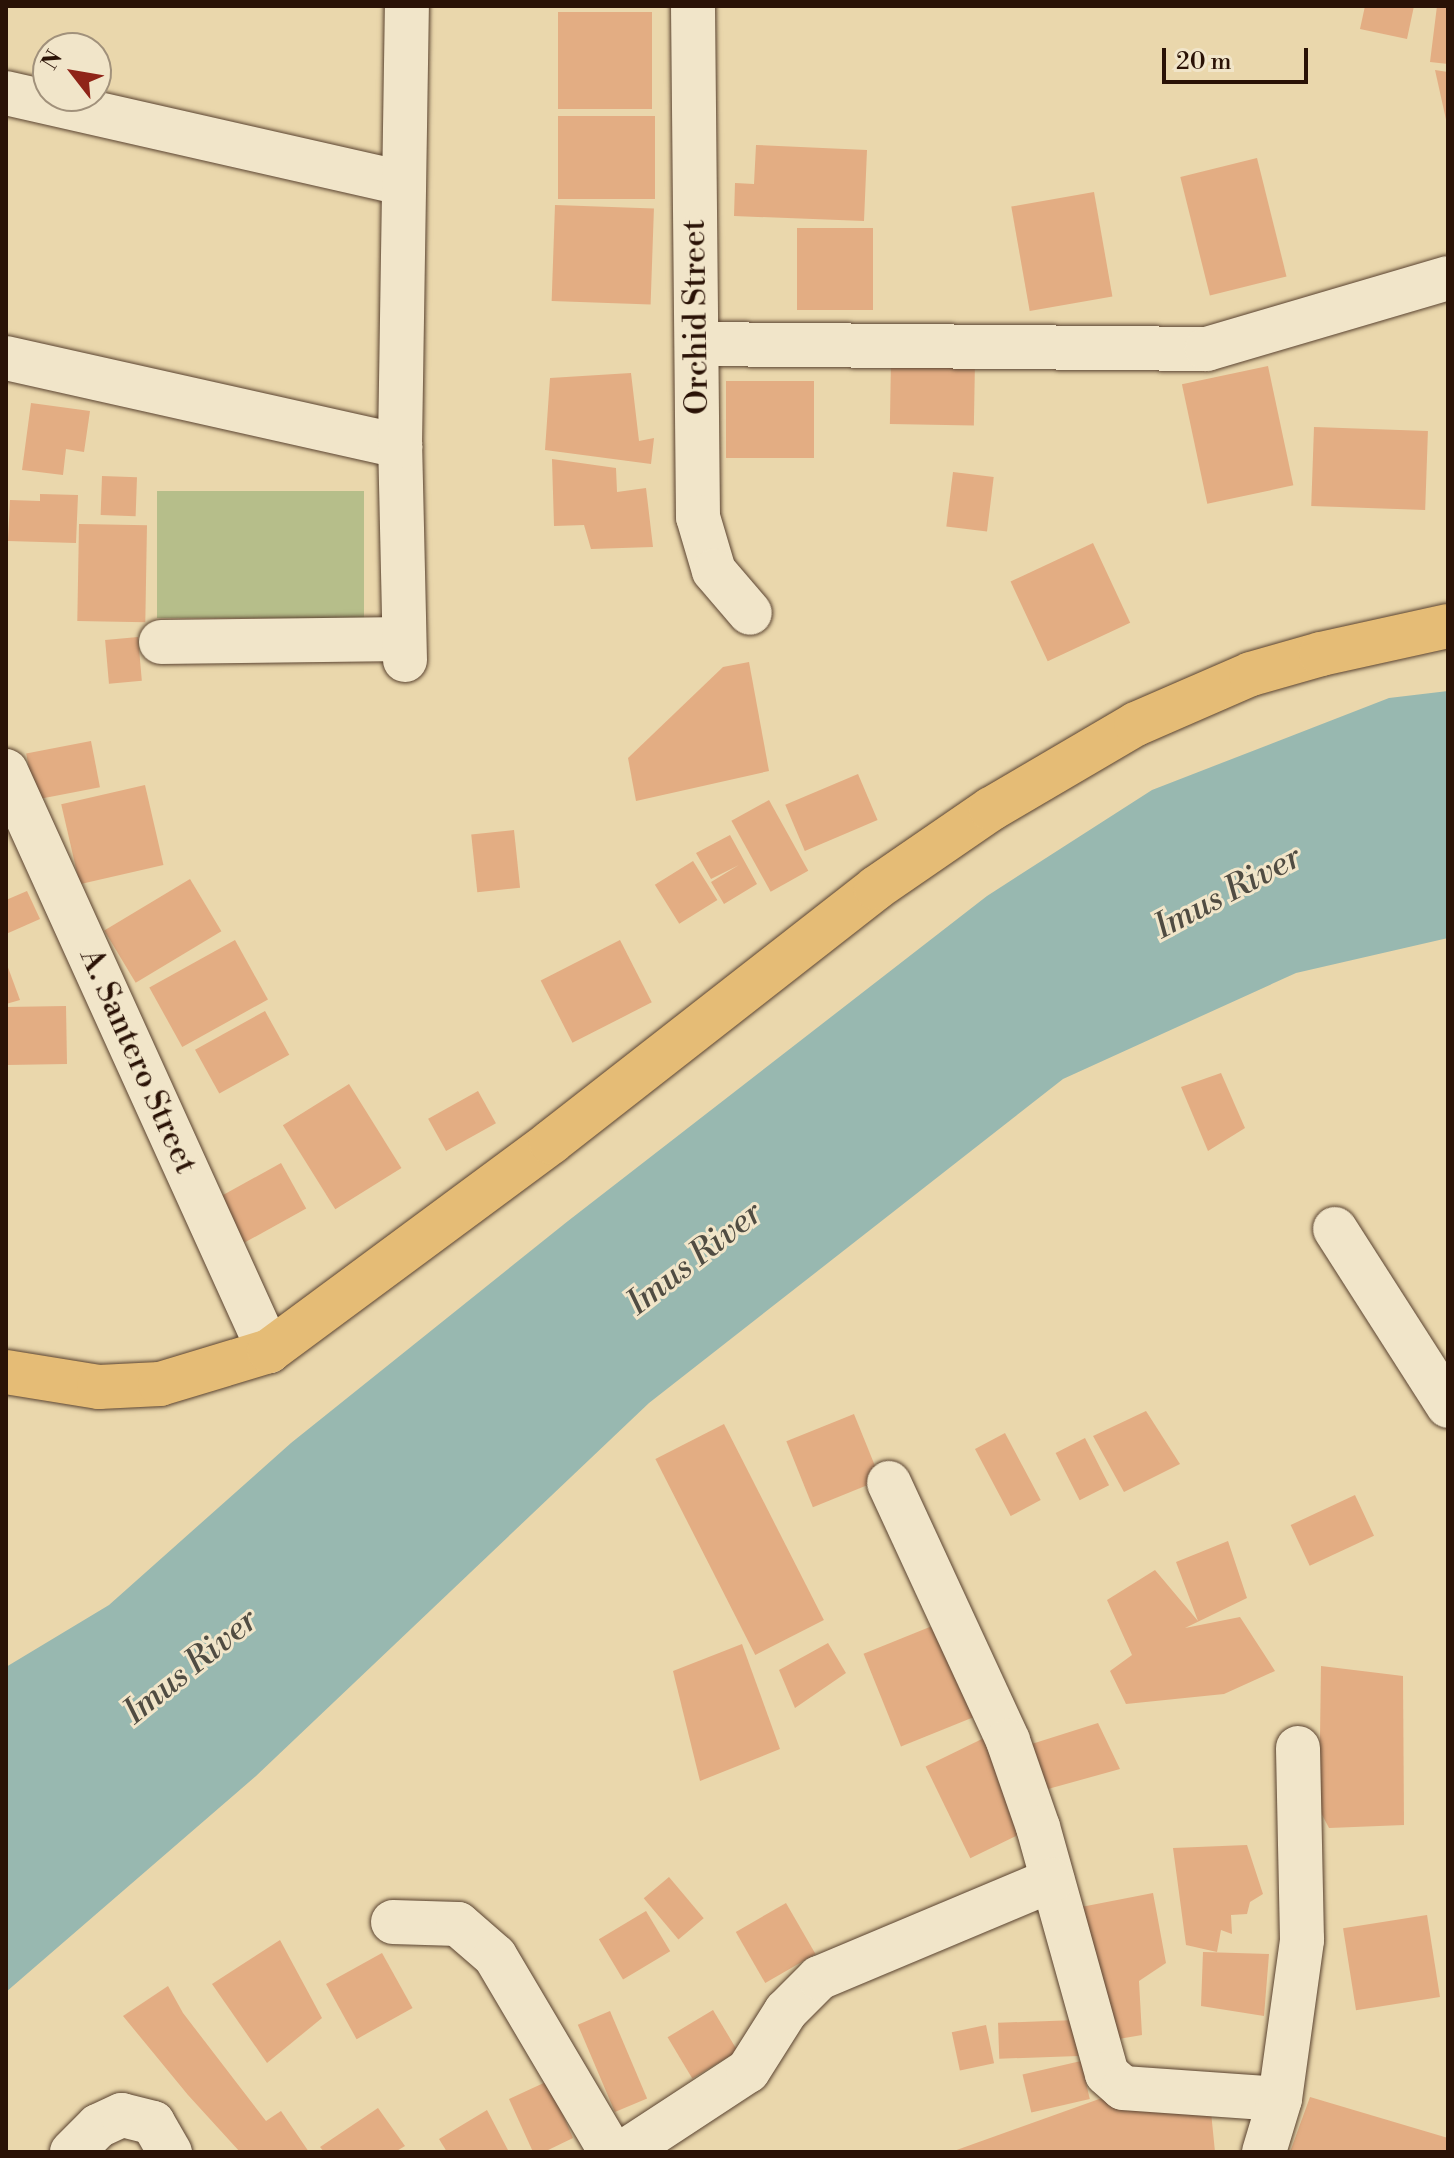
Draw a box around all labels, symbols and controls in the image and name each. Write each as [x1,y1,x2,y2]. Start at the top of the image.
north arrow [32,32,112,112]
scale bar [1166,32,1312,82]
text: N [37,46,69,75]
text: 20 m [1176,47,1232,77]
street label: Orchid Street [675,219,717,415]
water label: Imus River [1147,837,1309,949]
street label: A. Santero Street [71,942,205,1180]
water label: Imus River [619,1193,771,1325]
water label: Imus River [116,1601,266,1733]

